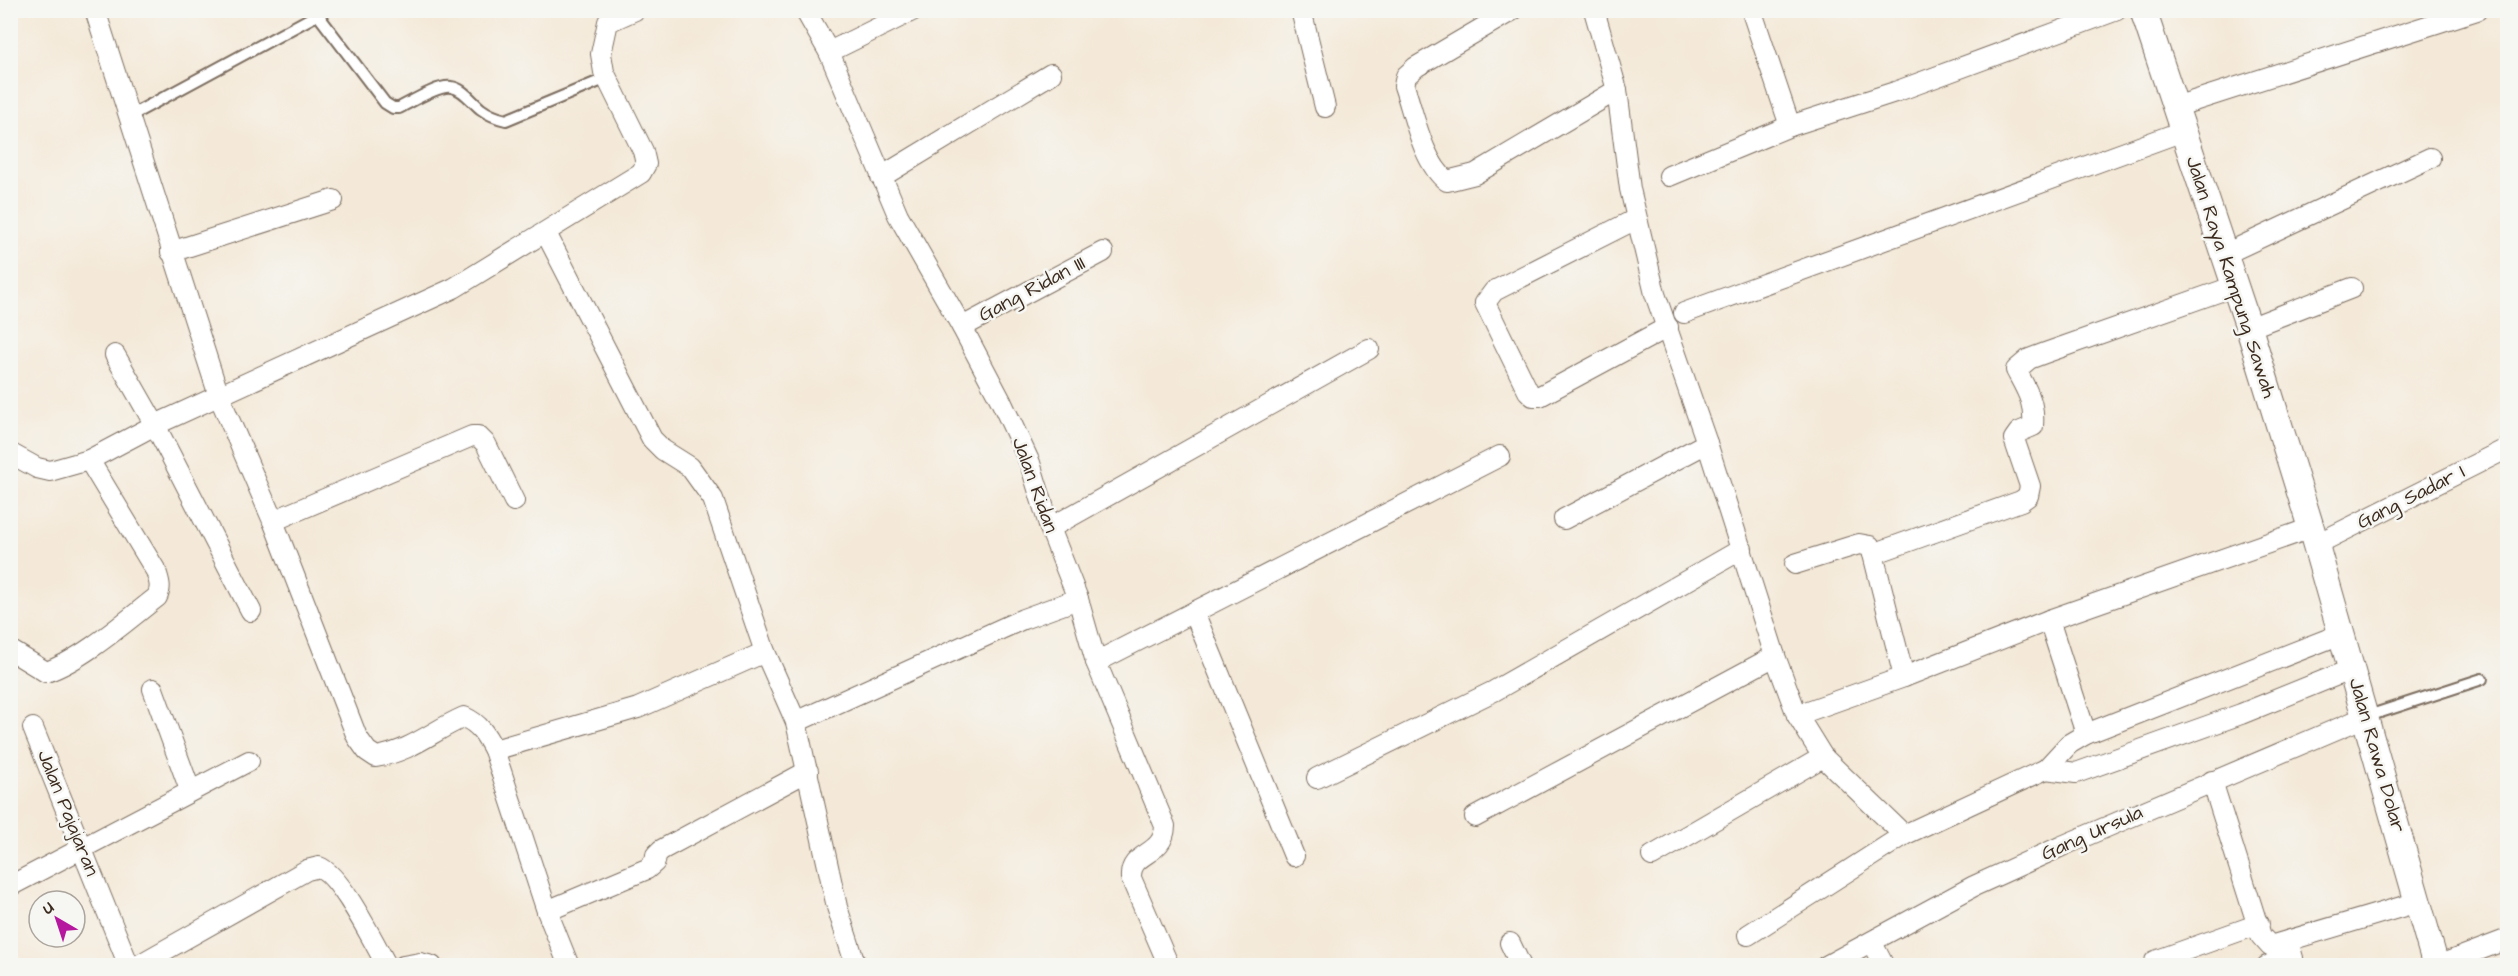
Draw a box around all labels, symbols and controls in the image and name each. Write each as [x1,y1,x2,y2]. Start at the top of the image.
street label: Jalan Raya Kampung Sawah [2178,153,2283,402]
street label: Gang Ridan III [974,249,1091,330]
street label: Jalan Ridan [1005,433,1065,537]
street label: Gang Sadar I [2352,458,2470,537]
street label: Jalan Rawa Dolar [2342,675,2412,835]
street label: Jalan Pajajaran [30,746,106,880]
street label: Gang Ursula [2037,798,2147,869]
north arrow [27,889,87,949]
text: U [38,897,59,919]

